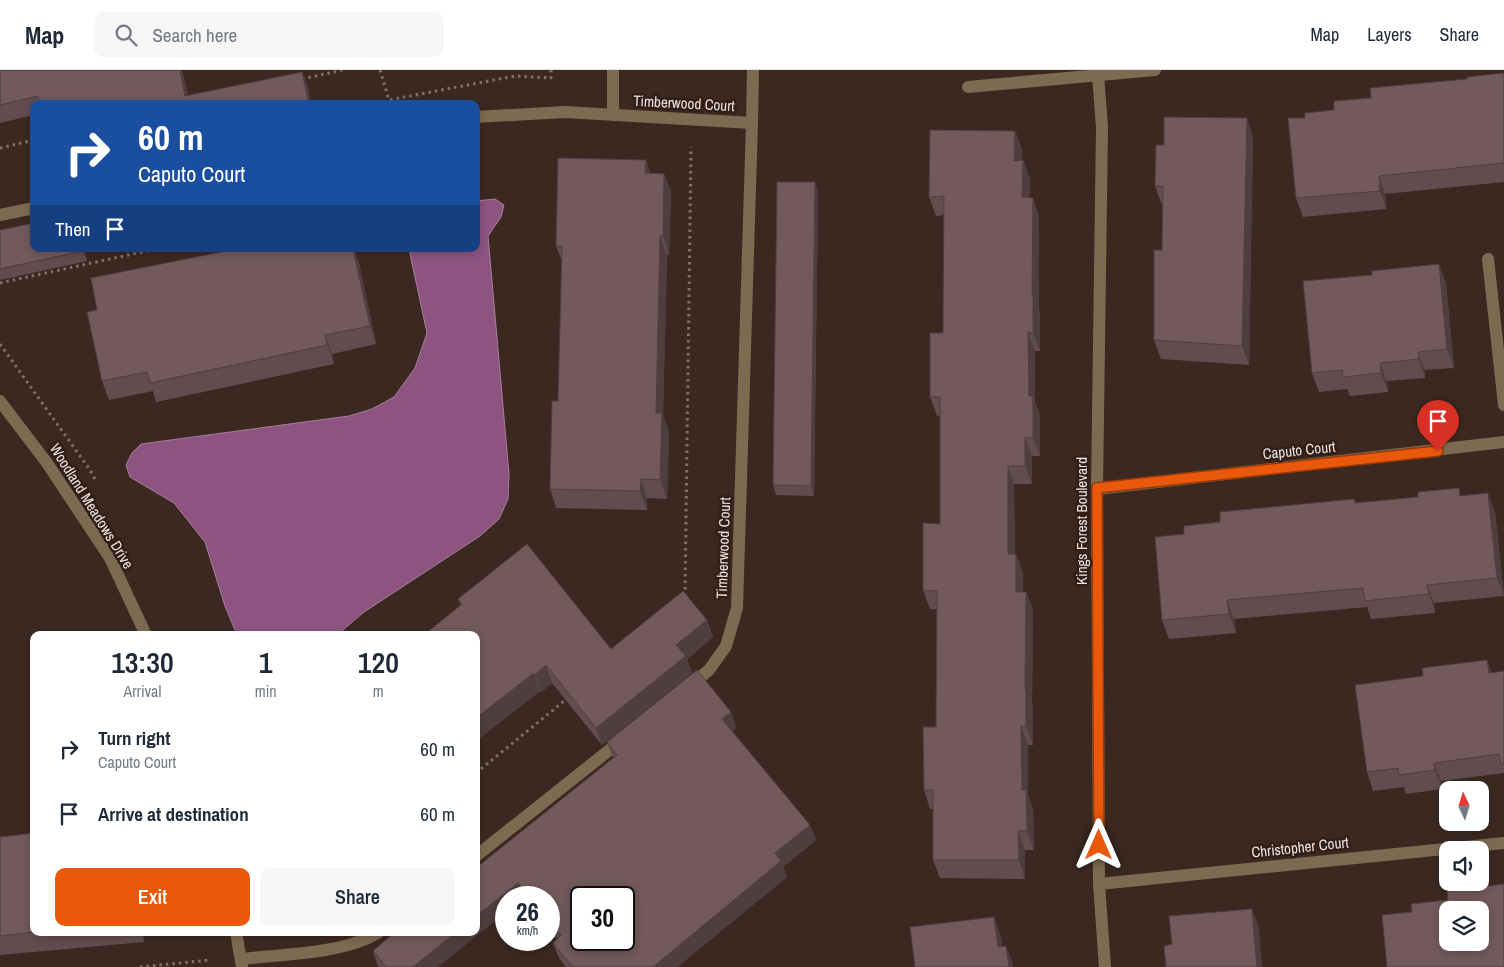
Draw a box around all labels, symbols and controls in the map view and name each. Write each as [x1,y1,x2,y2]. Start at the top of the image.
search box [94,12,444,57]
text: Map [25,19,64,51]
icon: search [112,21,140,49]
text: Search here [152,22,237,48]
text: Map [1311,22,1339,47]
text: Layers [1367,22,1412,47]
text: Share [1440,22,1479,47]
street label: Timberwood Court [633,90,736,116]
text: 60 m [138,114,203,161]
icon: right [55,120,120,185]
text: Caputo Court [138,159,245,189]
icon: arrive [101,215,129,243]
text: Then [55,216,91,242]
pin [1417,400,1459,451]
icon: arrive [1424,407,1452,435]
street label: Caputo Court [1262,436,1337,464]
street label: Woodland Meadows Drive [45,439,139,573]
street label: Kings Forest Boulevard [1071,457,1092,585]
street label: Timberwood Court [711,496,735,599]
text: 13:30 [111,642,174,682]
text: 1 [259,642,273,682]
text: 120 [358,642,399,682]
text: Arrival [123,680,161,702]
text: min [255,680,277,702]
text: m [373,680,384,702]
text: Turn right [98,725,170,751]
icon: right [55,735,83,763]
text: 60 m [420,736,455,762]
text: Caputo Court [98,751,176,773]
north arrow [1439,781,1489,831]
map controls [1439,781,1489,951]
icon: arrive [55,800,83,828]
text: Arrive at destination [98,801,249,827]
text: 60 m [420,801,455,827]
position arrow [1072,818,1124,870]
street label: Christopher Court [1250,831,1350,863]
button: sound [1439,841,1489,891]
button: Exit [55,868,250,926]
button: Share [260,868,455,926]
speed limit sign: 30 [570,886,635,951]
text: 26 [516,895,539,929]
button: layers [1439,901,1489,951]
text: km/h [517,923,538,939]

